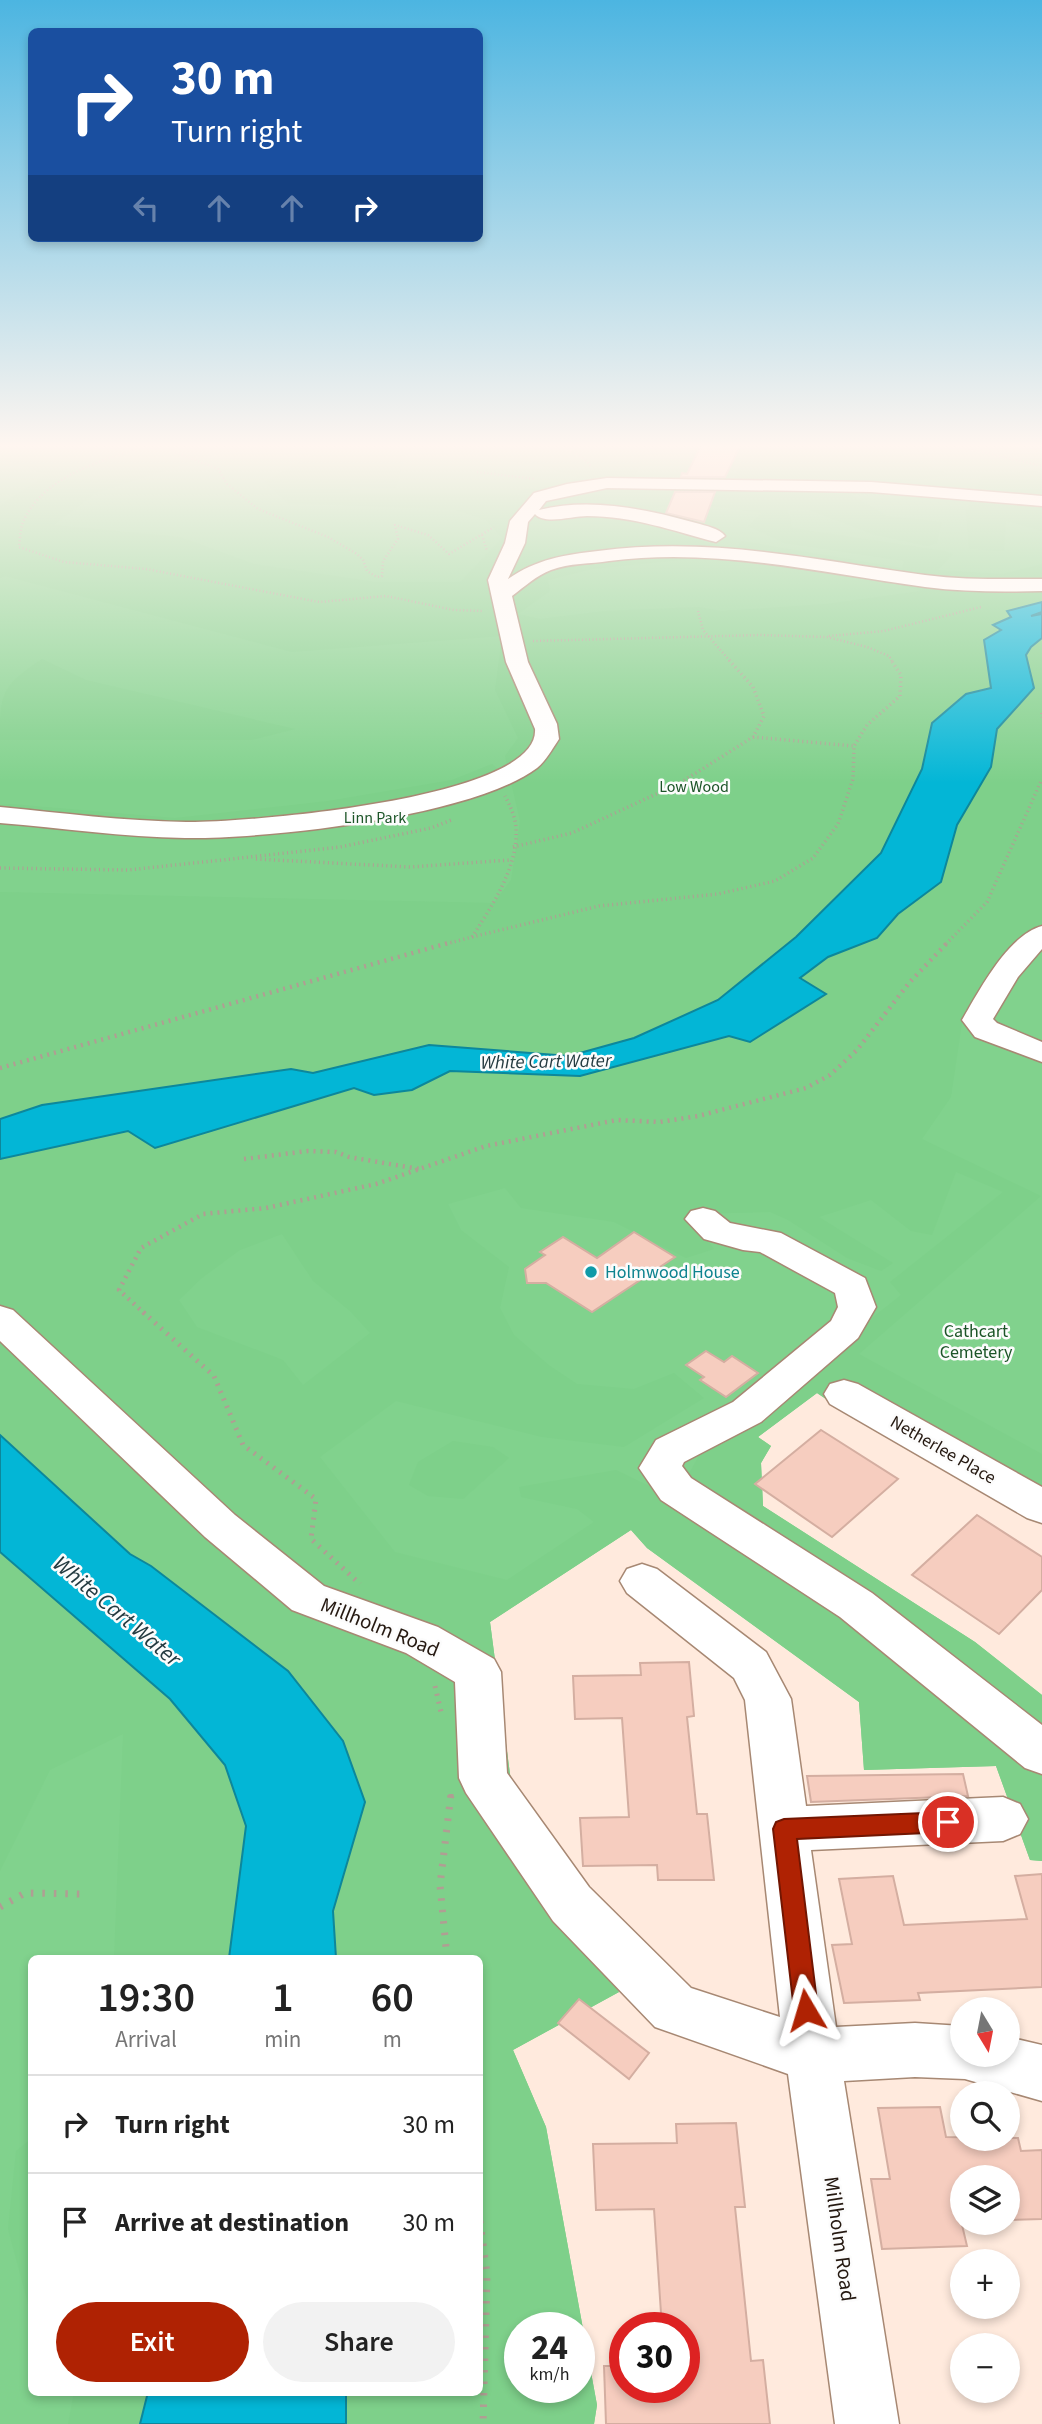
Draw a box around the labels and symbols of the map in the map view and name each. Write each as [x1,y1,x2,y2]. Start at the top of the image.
park label: Low Wood [659,776,729,798]
park label: Linn Park [344,807,406,829]
water label: White Cart Water [480,1047,613,1077]
place label: Holmwood House [605,1260,740,1285]
marker: Holmwood House [583,1264,599,1280]
park label: Cathcart Cemetery [940,1319,1013,1365]
street label: Netherlee Place [886,1410,1000,1490]
water label: White Cart Water [46,1548,189,1675]
street label: Millholm Road [316,1589,444,1665]
pin [918,1792,978,1852]
position arrow [769,1973,843,2047]
north arrow [950,1997,1020,2067]
street label: Millholm Road [816,2175,864,2303]
speed limit sign: 30 [609,2312,700,2403]

